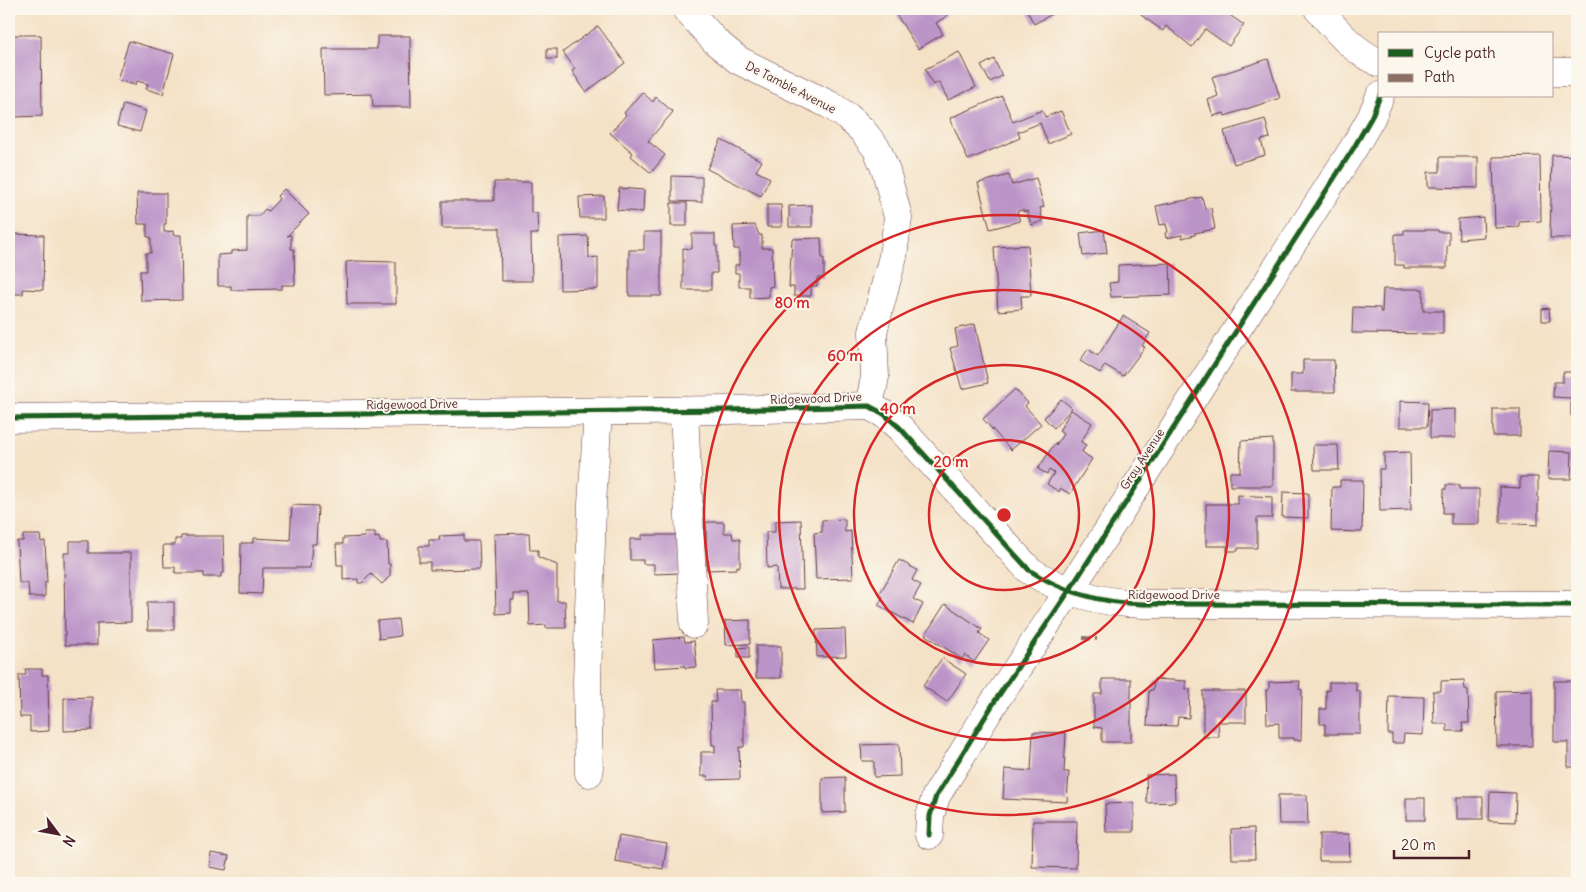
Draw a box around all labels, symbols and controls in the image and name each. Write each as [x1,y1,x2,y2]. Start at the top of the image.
legend [1378,32,1554,98]
text: Cycle path [1424,43,1496,62]
street label: De Tamble Avenue [743,58,839,116]
text: Path [1424,67,1455,86]
text: 80 m [774,293,810,312]
text: 60 m [827,346,863,365]
street label: Ridgewood Drive [770,389,862,407]
street label: Ridgewood Drive [366,396,458,412]
text: 40 m [880,399,916,418]
street label: Gray Avenue [1117,426,1167,492]
text: 20 m [934,452,968,471]
centre of rings [995,506,1013,524]
street label: Ridgewood Drive [1128,587,1220,602]
north arrow [32,810,82,860]
scale bar [1394,827,1468,859]
text: N [59,832,79,850]
text: 20 m [1401,835,1436,854]

